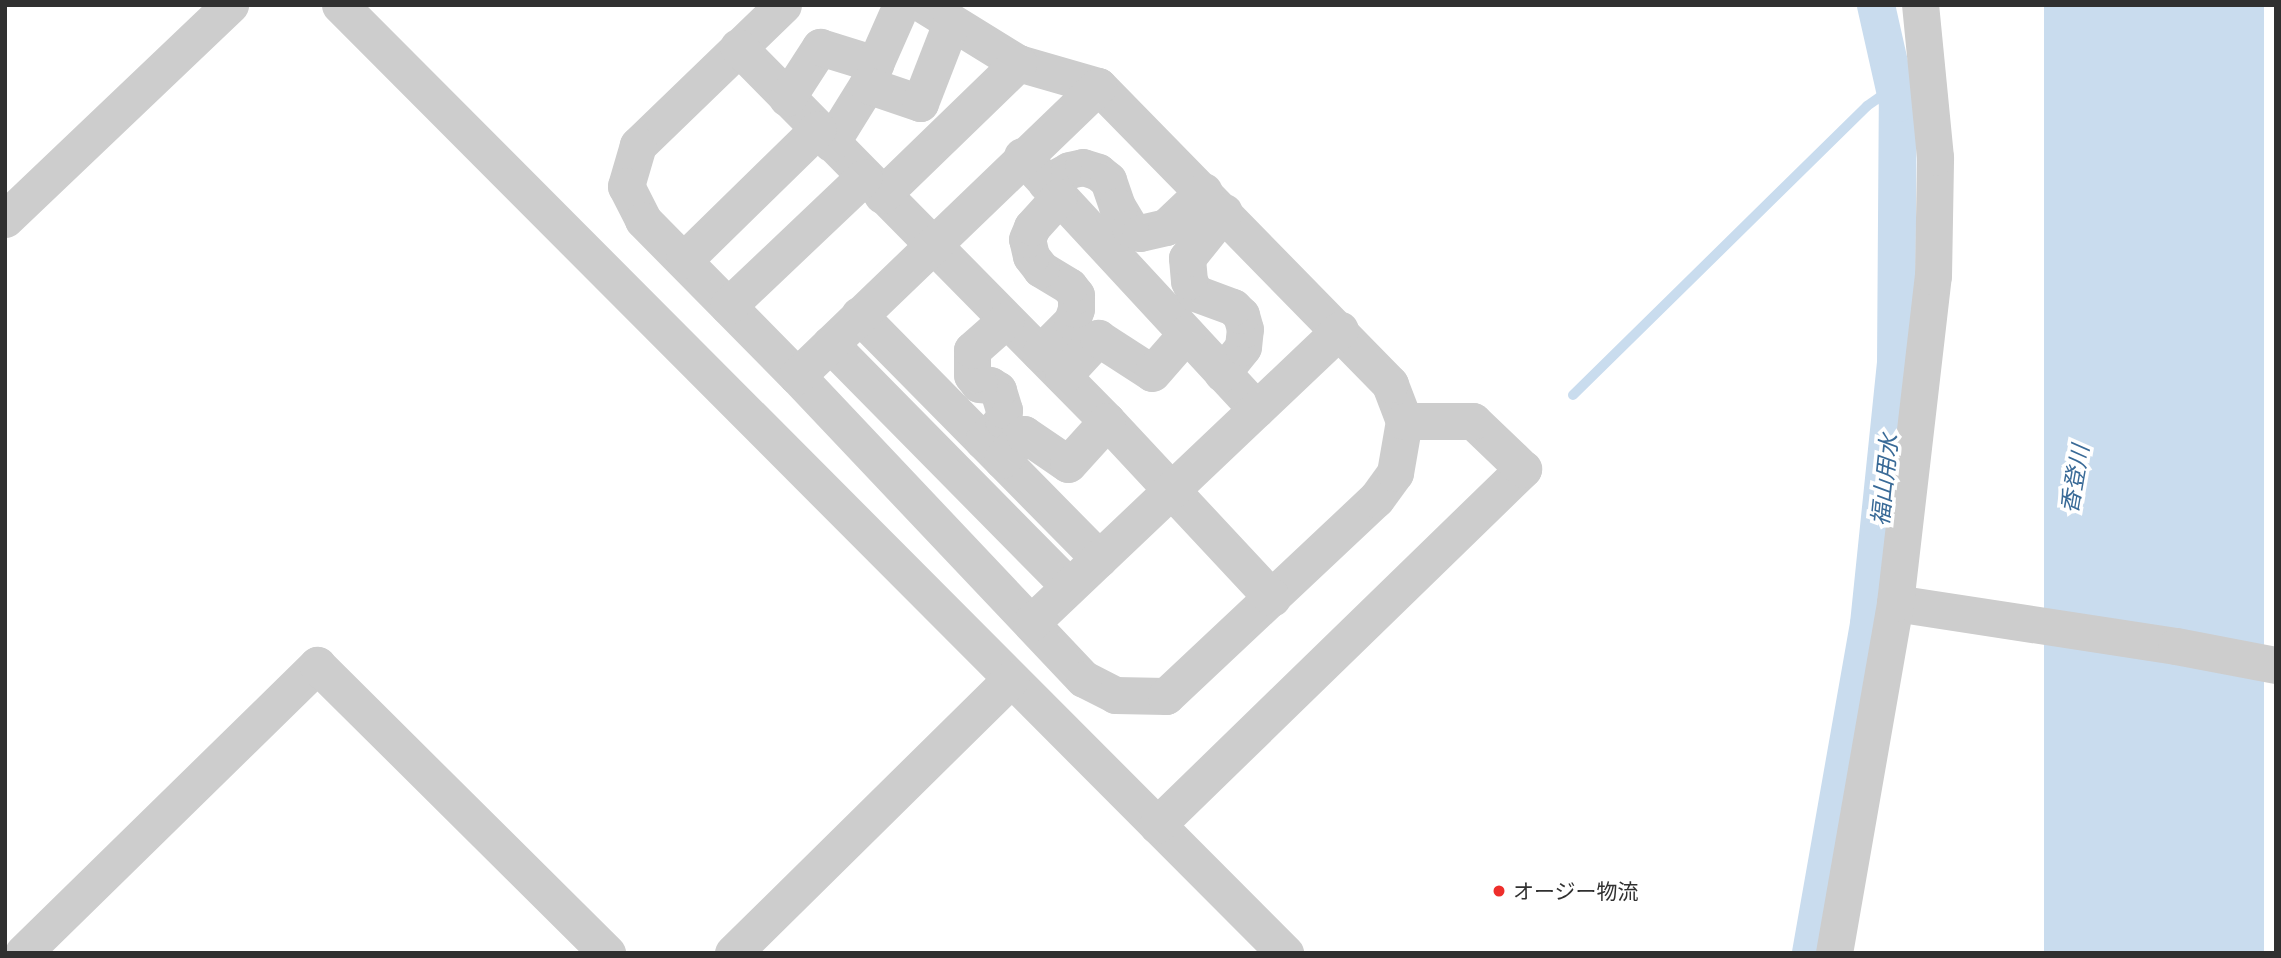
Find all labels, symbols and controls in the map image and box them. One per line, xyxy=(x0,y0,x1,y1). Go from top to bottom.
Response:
water label: 福山用水 xyxy=(1865,433,1903,527)
water label: 香登川 xyxy=(2054,443,2094,515)
place label: オージー物流 xyxy=(1513,878,1639,904)
marker: オージー物流 xyxy=(1491,883,1507,899)

